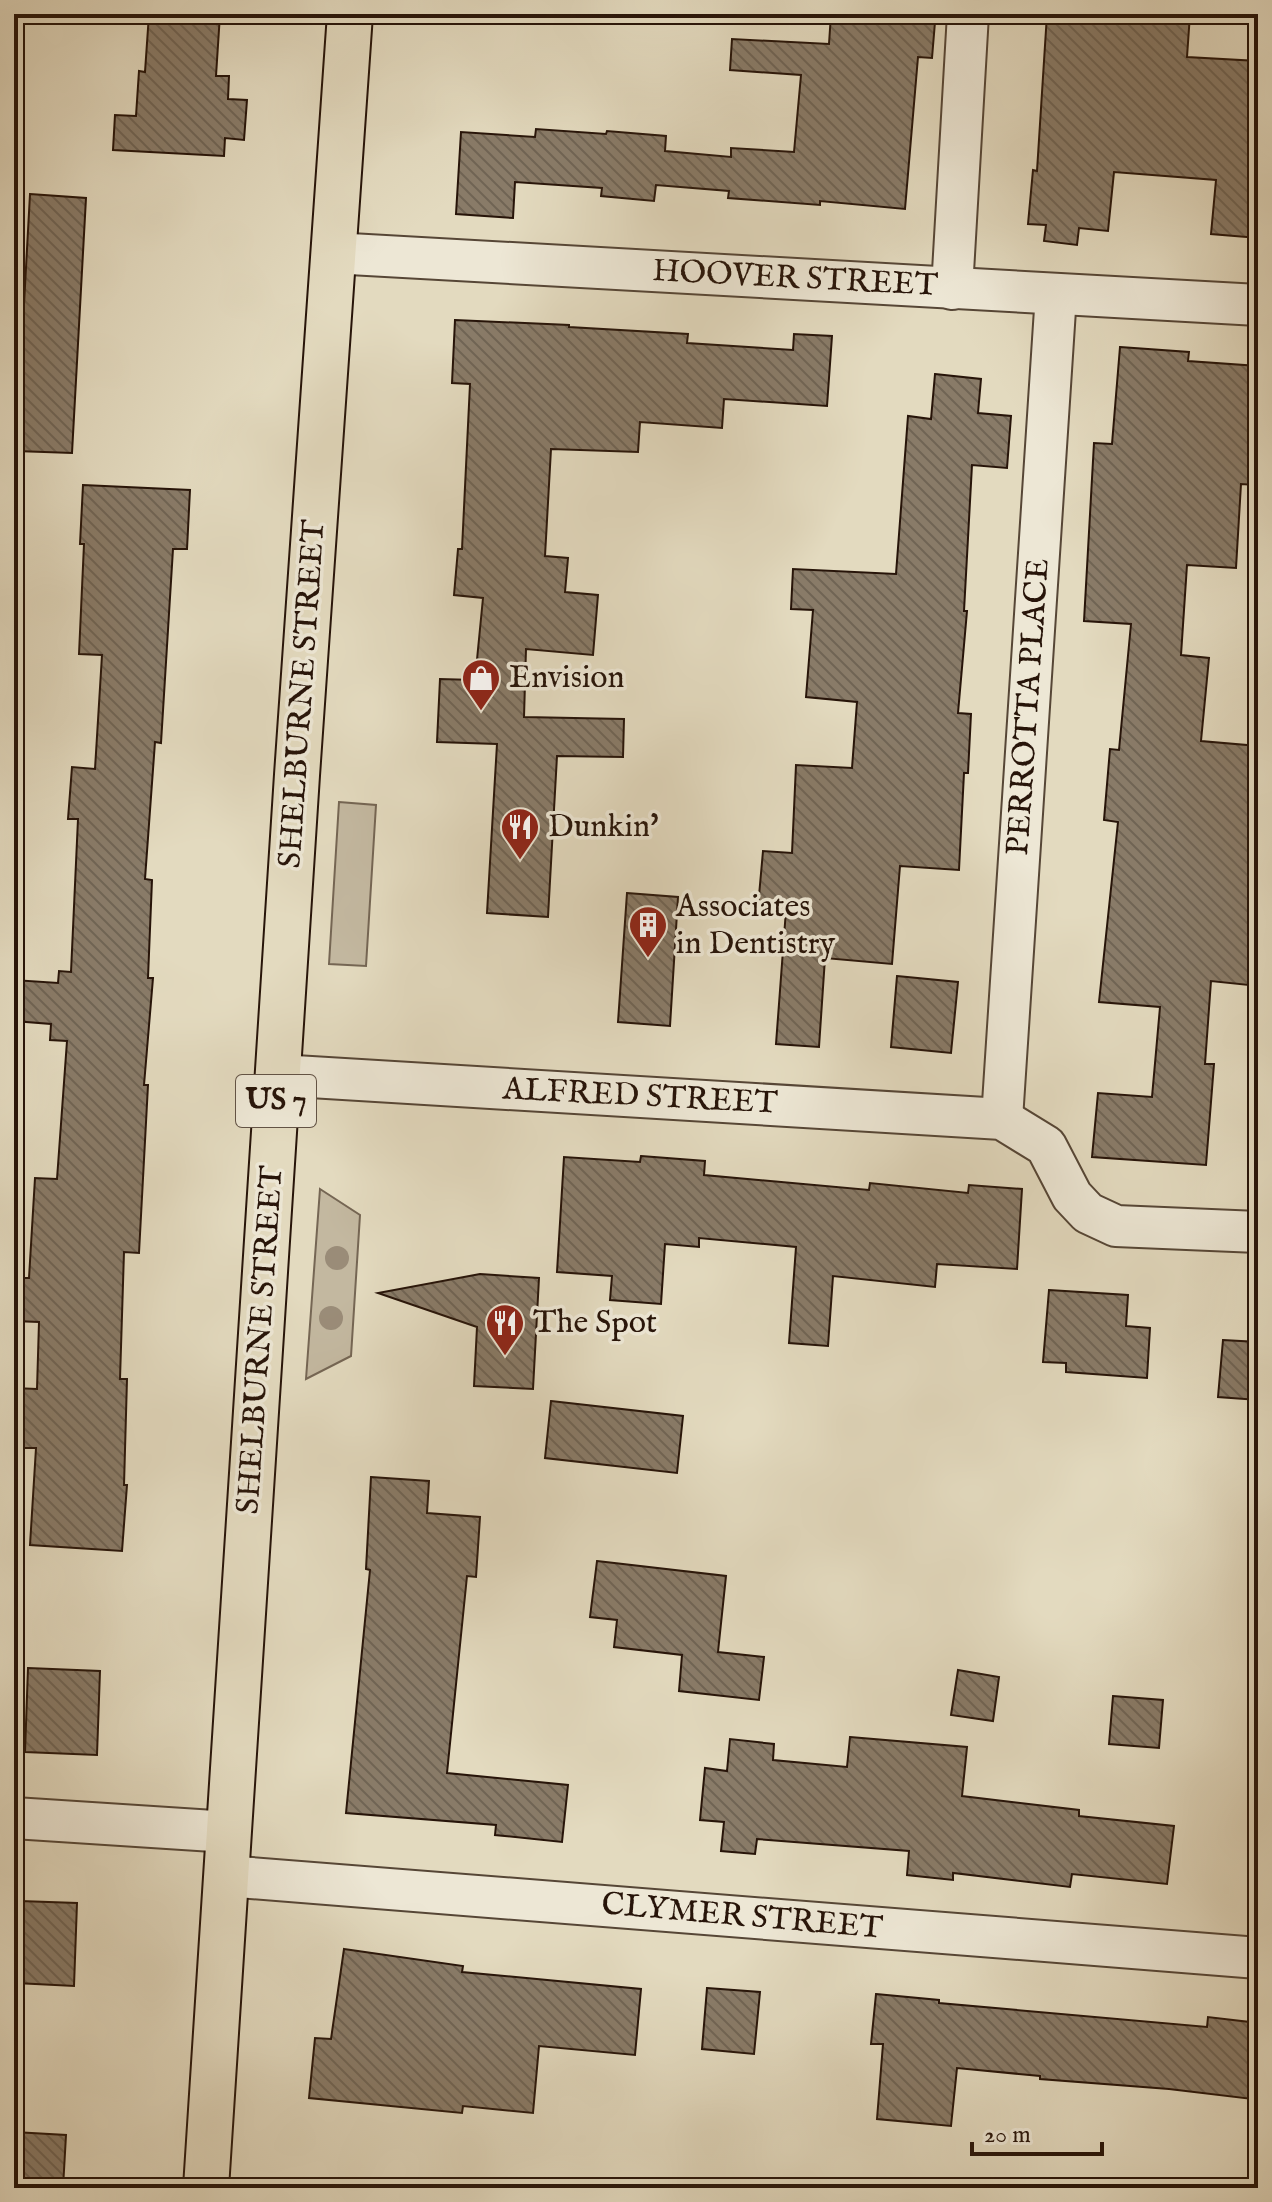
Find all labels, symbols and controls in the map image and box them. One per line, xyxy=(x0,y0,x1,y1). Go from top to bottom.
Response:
street label: HOOVER STREET xyxy=(651,251,939,307)
street label: SHELBURNE STREET xyxy=(270,518,336,870)
street label: PERROTTA PLACE xyxy=(998,557,1060,857)
shop icon: Envision xyxy=(460,657,502,712)
place label: Envision xyxy=(509,658,624,699)
restaurant icon: Dunkin' xyxy=(499,806,541,861)
place label: Dunkin' xyxy=(548,807,659,848)
place label: Associates in Dentistry xyxy=(675,887,835,965)
building icon: Associates in Dentistry xyxy=(627,904,669,959)
street label: ALFRED STREET xyxy=(501,1069,778,1125)
road number: US 7 xyxy=(236,1075,316,1127)
street label: SHELBURNE STREET xyxy=(228,1164,294,1516)
restaurant icon: The Spot xyxy=(484,1302,526,1357)
place label: The Spot xyxy=(533,1303,657,1344)
street label: CLYMER STREET xyxy=(600,1884,884,1950)
scale bar xyxy=(972,2106,1102,2156)
text: 20 m xyxy=(984,2120,1031,2151)

